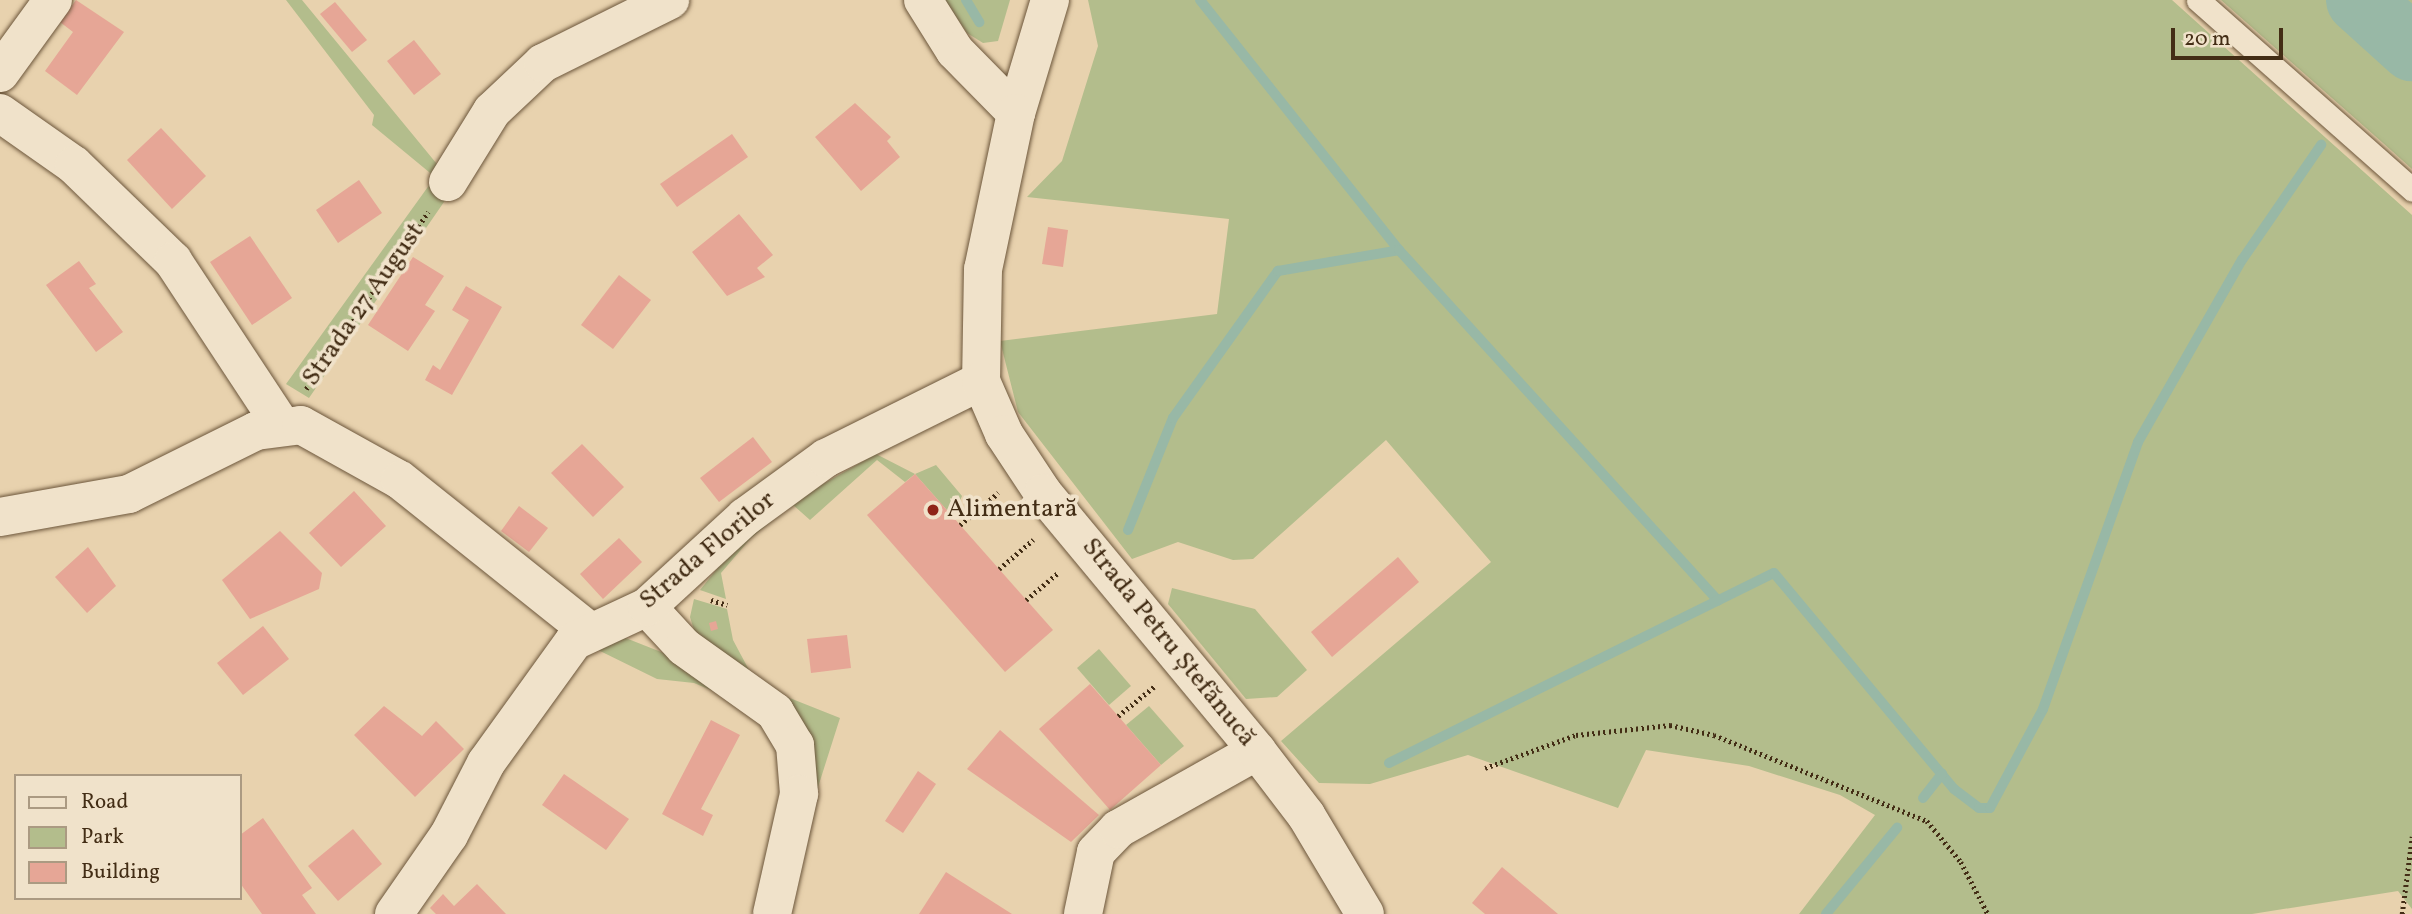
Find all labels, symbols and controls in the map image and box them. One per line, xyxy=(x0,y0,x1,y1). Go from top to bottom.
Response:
scale bar xyxy=(2174,14,2286,58)
text: 20 m xyxy=(2184,25,2230,54)
street label: Strada 27 August xyxy=(296,217,432,393)
street label: Strada Florilor xyxy=(634,485,782,617)
place label: Alimentară xyxy=(947,494,1078,526)
marker: Alimentară xyxy=(925,502,941,518)
street label: Strada Petru Ștefănucă xyxy=(1074,532,1262,754)
legend xyxy=(14,774,242,900)
text: Road xyxy=(81,788,128,817)
text: Park xyxy=(81,823,124,852)
text: Building xyxy=(81,858,160,887)

